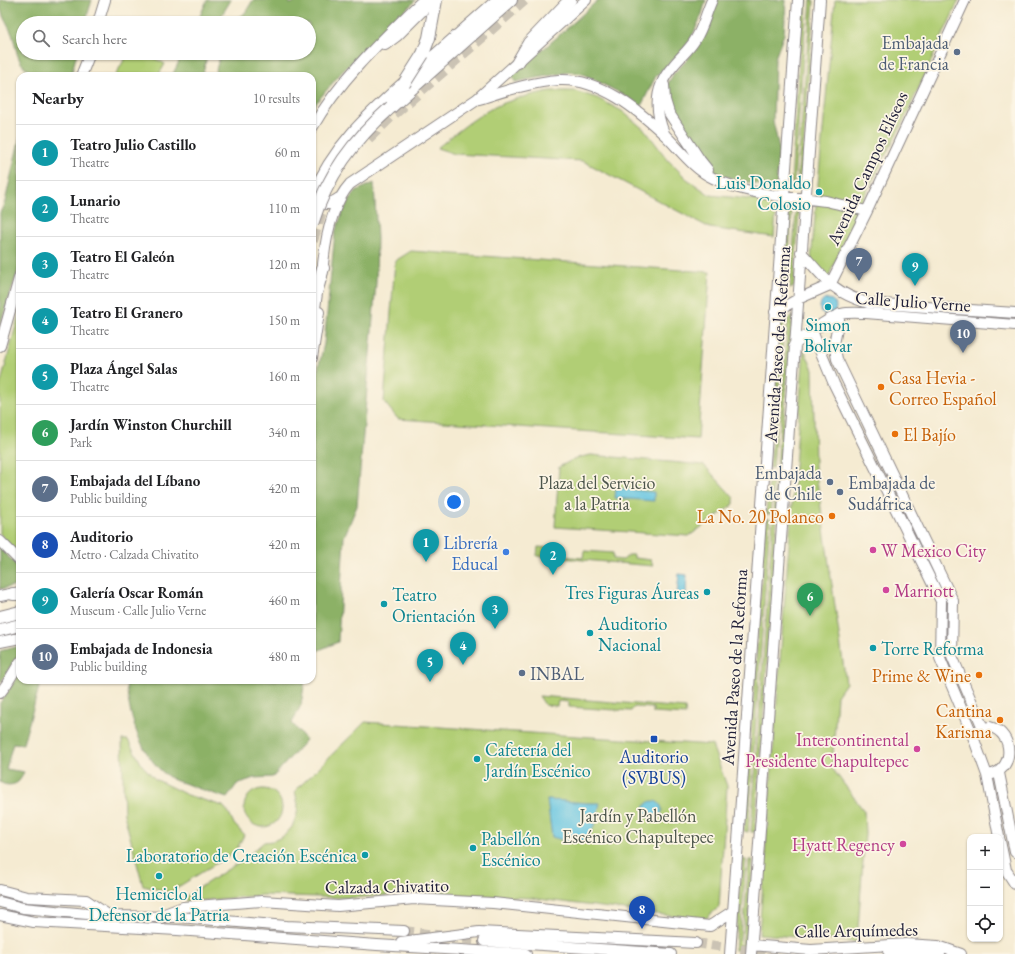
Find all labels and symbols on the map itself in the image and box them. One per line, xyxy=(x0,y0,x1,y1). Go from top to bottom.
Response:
place label: Embajada de Francia xyxy=(878,31,950,75)
marker: Embajada de Francia xyxy=(952,47,962,57)
street label: Avenida Campos Elíseos xyxy=(821,87,913,250)
place label: Luis Donaldo Colosio xyxy=(716,171,811,215)
marker: Luis Donaldo Colosio xyxy=(814,187,824,197)
street label: Avenida Paseo de la Reforma xyxy=(759,244,795,444)
pin: 7 xyxy=(846,248,872,281)
pin: 9 xyxy=(902,253,928,286)
street label: Calle Julio Verne xyxy=(854,285,972,317)
marker: Simon Bolivar xyxy=(823,302,833,312)
place label: Simon Bolivar xyxy=(804,313,852,357)
pin: 10 xyxy=(950,320,976,353)
place label: Casa Hevia - Correo Español xyxy=(889,366,997,410)
marker: Casa Hevia - Correo Español xyxy=(876,382,886,392)
place label: El Bajío xyxy=(903,423,956,446)
marker: El Bajío xyxy=(890,429,900,439)
place label: Embajada de Chile xyxy=(754,461,823,505)
park label: Plaza del Servicio a la Patria xyxy=(538,471,656,515)
place label: Embajada de Sudáfrica xyxy=(848,471,935,515)
marker: Embajada de Chile xyxy=(825,477,835,487)
marker: Embajada de Sudáfrica xyxy=(835,487,845,497)
your location xyxy=(444,492,464,512)
place label: La No. 20 Polanco xyxy=(697,505,824,528)
marker: La No. 20 Polanco xyxy=(827,511,837,521)
pin: 1 xyxy=(413,529,439,562)
place label: Librería Educal xyxy=(443,531,499,575)
place label: W Mexico City xyxy=(881,539,986,562)
pin: 2 xyxy=(540,542,566,575)
marker: W Mexico City xyxy=(868,545,878,555)
marker: Librería Educal xyxy=(501,547,511,557)
street label: Avenida Paseo de la Reforma xyxy=(716,567,752,767)
place label: Marriott xyxy=(894,579,954,602)
place label: Tres Figuras Áureas xyxy=(565,581,699,604)
place label: Teatro Orientación xyxy=(392,583,476,627)
pin: 6 xyxy=(797,583,823,616)
marker: Marriott xyxy=(881,585,891,595)
marker: Tres Figuras Áureas xyxy=(702,587,712,597)
pin: 3 xyxy=(482,596,508,629)
marker: Teatro Orientación xyxy=(379,599,389,609)
place label: Auditorio Nacional xyxy=(597,612,667,656)
marker: Auditorio Nacional xyxy=(585,628,595,638)
pin: 4 xyxy=(450,632,476,665)
place label: Torre Reforma xyxy=(881,637,985,660)
marker: Torre Reforma xyxy=(868,643,878,653)
pin: 5 xyxy=(417,649,443,682)
place label: INBAL xyxy=(530,662,584,685)
place label: Prime & Wine xyxy=(872,664,971,687)
marker: INBAL xyxy=(517,668,527,678)
marker: Prime & Wine xyxy=(974,670,984,680)
place label: Cantina Karisma xyxy=(935,699,993,743)
marker: Cantina Karisma xyxy=(995,715,1005,725)
place label: Intercontinental Presidente Chapultepec xyxy=(745,728,909,772)
marker: Auditorio (SVBUS) xyxy=(649,734,659,744)
place label: Cafetería del Jardín Escénico xyxy=(483,738,591,782)
marker: Intercontinental Presidente Chapultepec xyxy=(912,744,922,754)
place label: Auditorio (SVBUS) xyxy=(618,745,689,789)
marker: Cafetería del Jardín Escénico xyxy=(472,754,482,764)
park label: Jardín y Pabellón Escénico Chapultepec xyxy=(562,804,714,848)
place label: Pabellón Escénico xyxy=(481,827,541,871)
place label: Hyatt Regency xyxy=(792,833,895,856)
marker: Hyatt Regency xyxy=(898,839,908,849)
marker: Pabellón Escénico xyxy=(468,843,478,853)
place label: Laboratorio de Creación Escénica xyxy=(126,844,358,867)
marker: Laboratorio de Creación Escénica xyxy=(360,850,370,860)
marker: Hemiciclo al Defensor de la Patria xyxy=(154,871,164,881)
street label: Calzada Chivatito xyxy=(325,873,449,899)
place label: Hemiciclo al Defensor de la Patria xyxy=(88,882,230,926)
pin: 8 xyxy=(629,896,655,929)
street label: Calle Arquímedes xyxy=(794,917,918,943)

